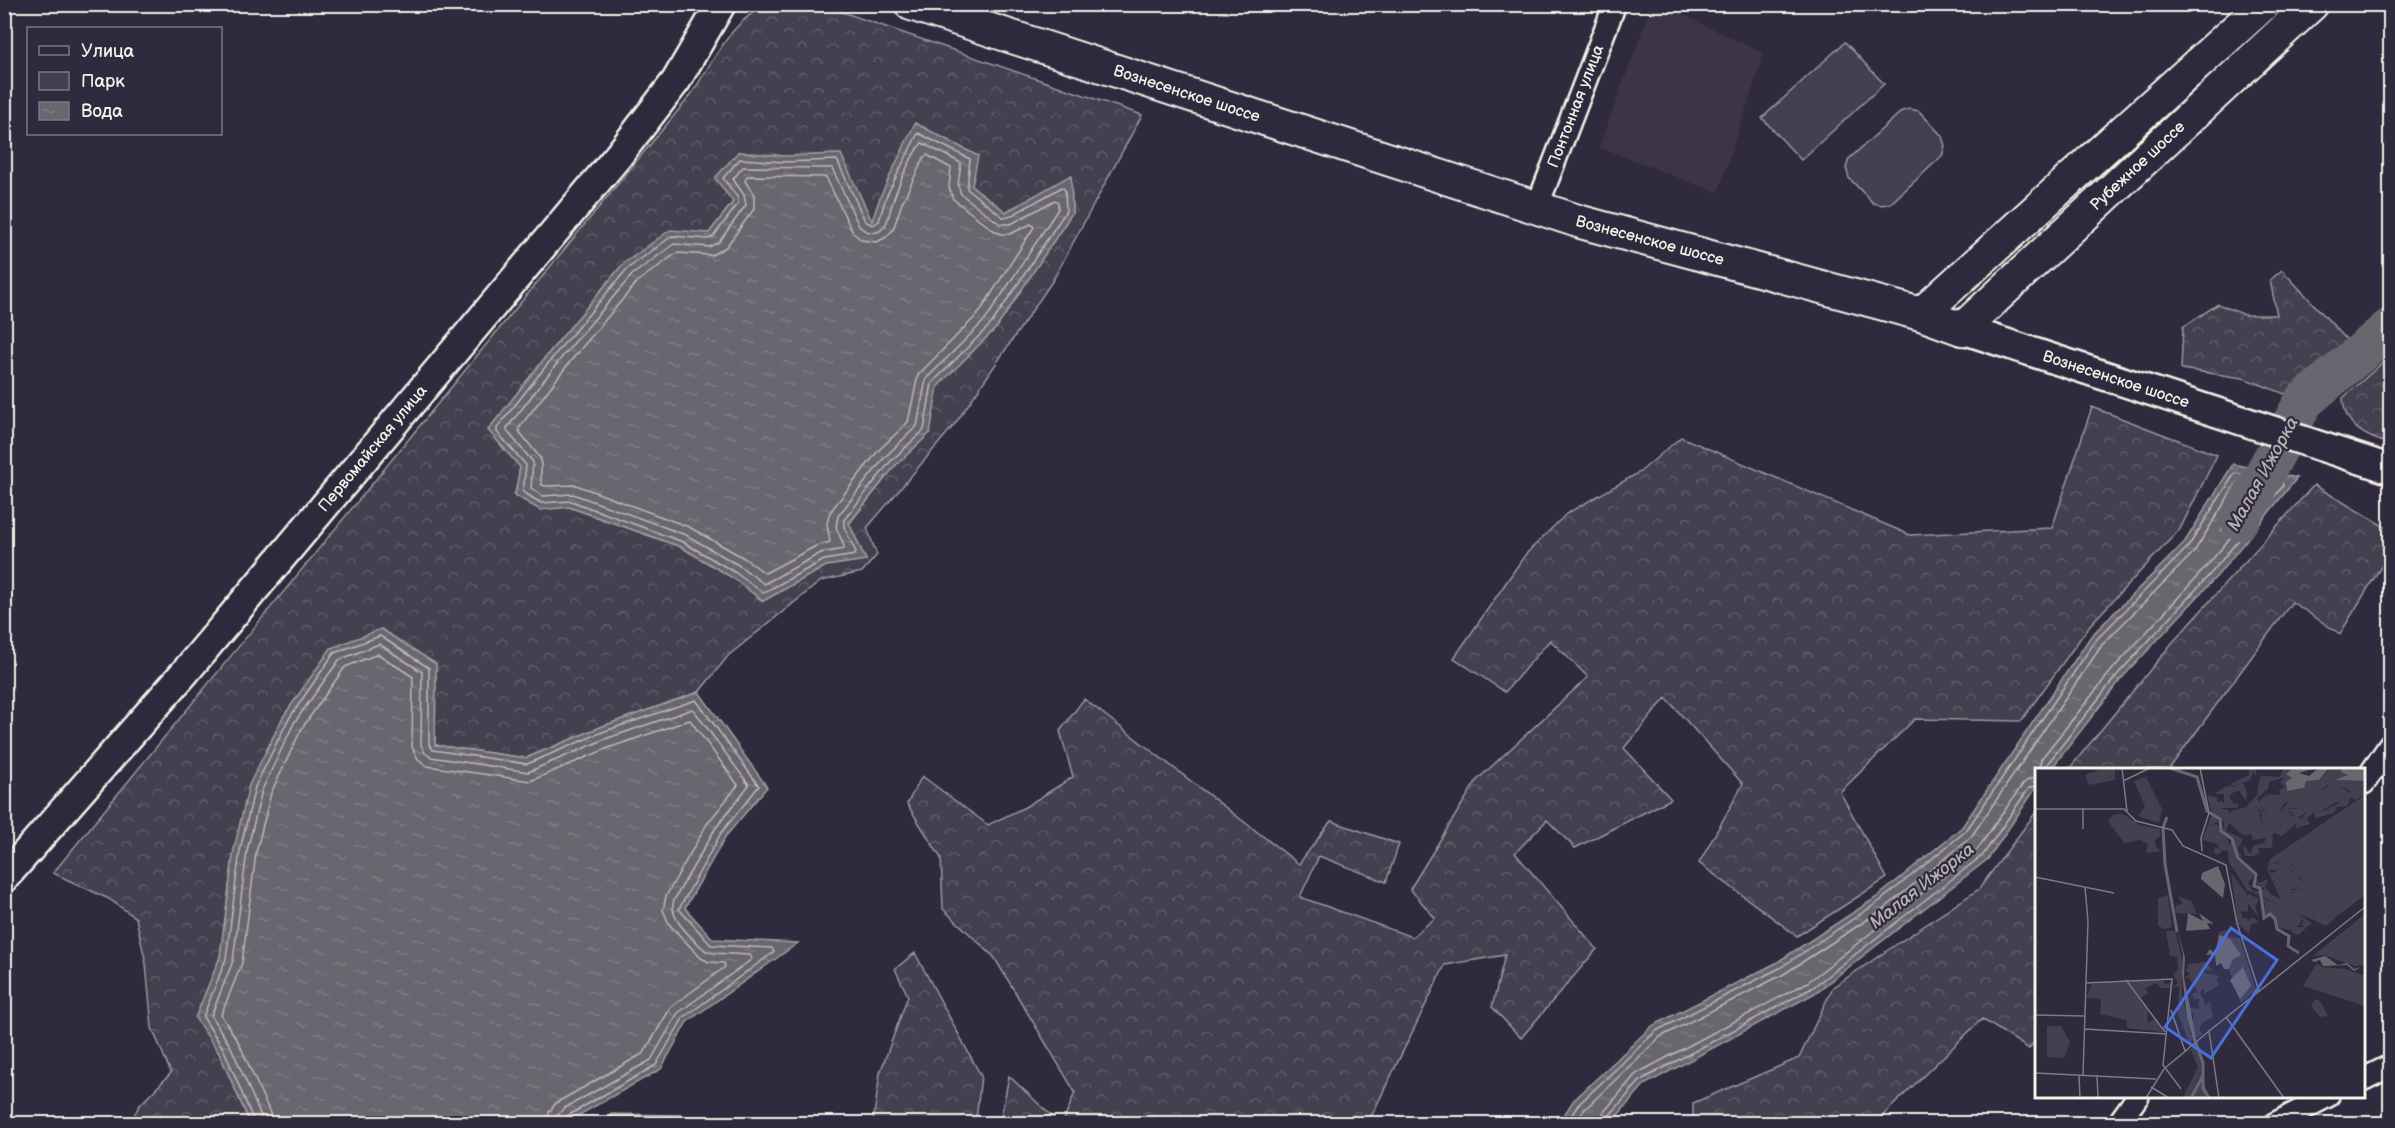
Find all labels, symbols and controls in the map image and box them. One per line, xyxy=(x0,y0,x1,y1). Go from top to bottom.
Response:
legend xyxy=(27,27,222,135)
text: Улица xyxy=(81,41,135,62)
street label: Понтонная улица xyxy=(1544,42,1608,170)
street label: Вознесенское шоссе xyxy=(1111,61,1263,126)
text: Парк xyxy=(81,71,125,92)
text: Вода xyxy=(81,101,123,122)
street label: Рубежное шоссе xyxy=(2086,117,2189,215)
street label: Вознесенское шоссе xyxy=(1574,212,1726,270)
street label: Вознесенское шоссе xyxy=(2040,347,2192,412)
street label: Первомайская улица xyxy=(314,381,431,516)
water label: Малая Ижорка xyxy=(2223,413,2303,535)
inset map xyxy=(2035,768,2365,1098)
water label: Малая Ижорка xyxy=(1865,839,1979,933)

